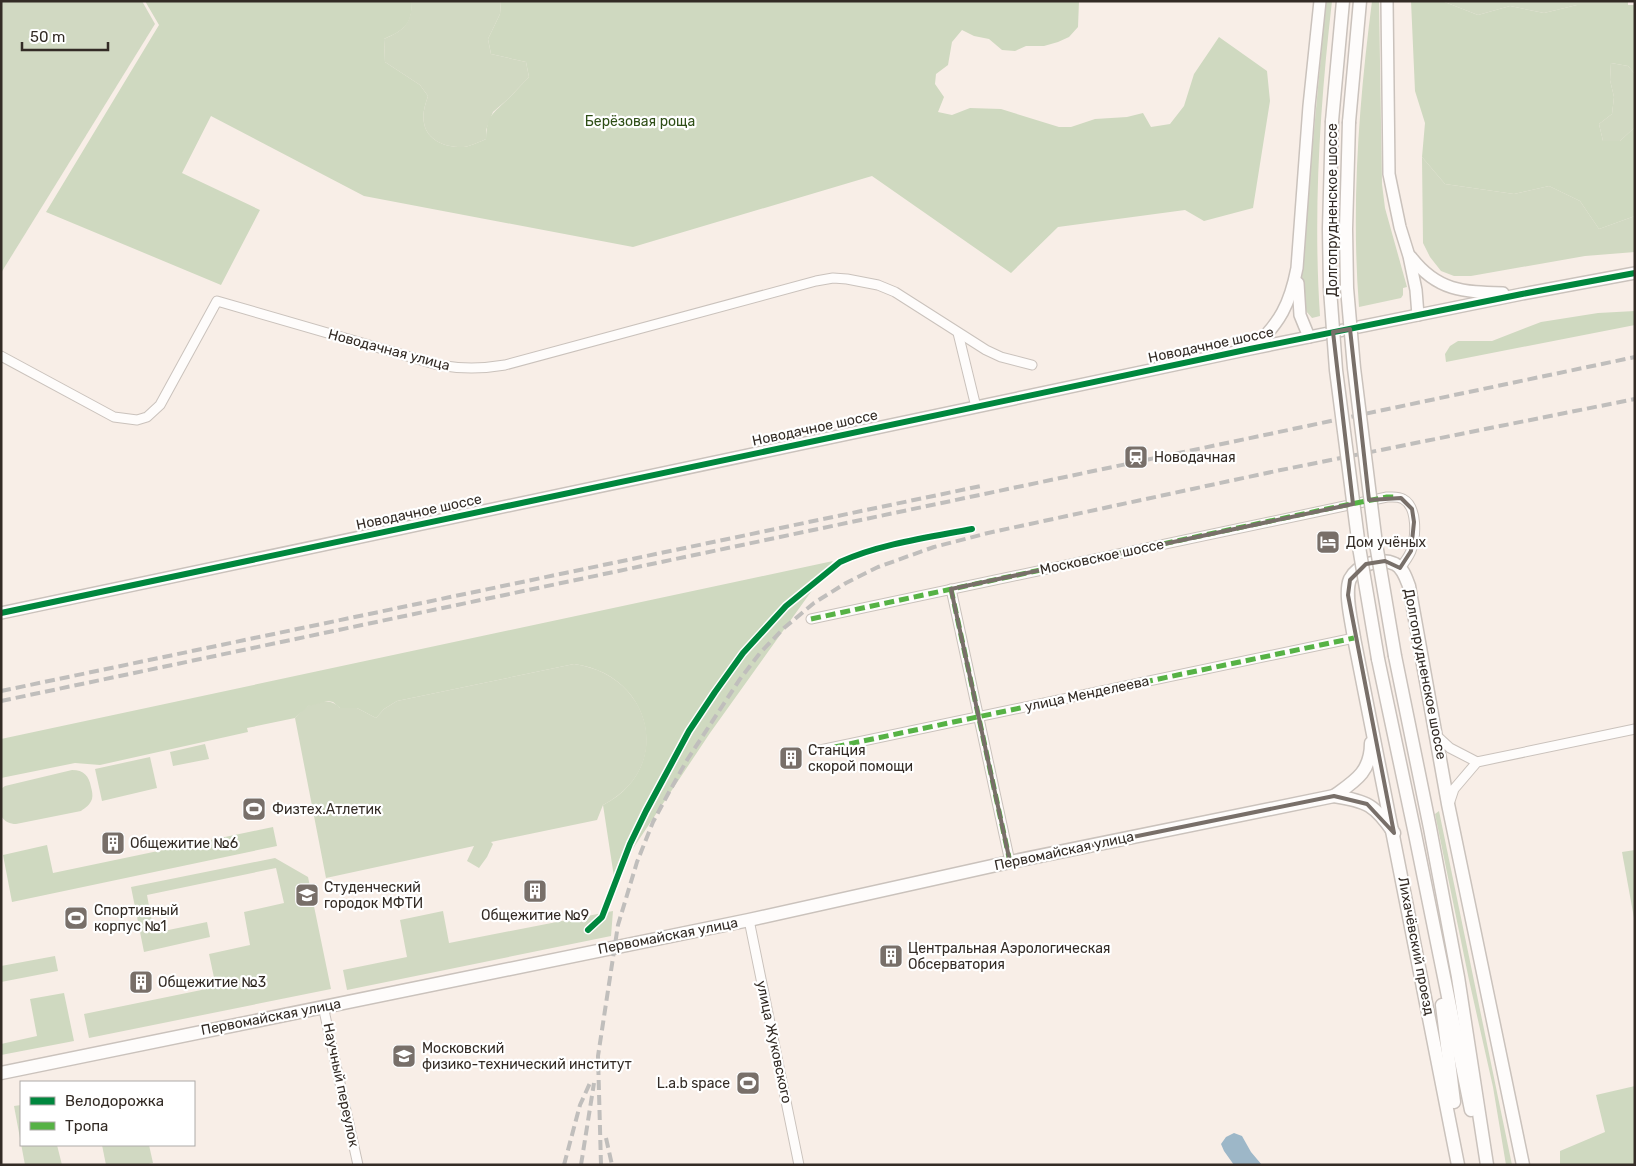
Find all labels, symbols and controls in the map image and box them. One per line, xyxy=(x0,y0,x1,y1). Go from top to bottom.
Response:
scale bar xyxy=(22,20,109,52)
text: 50 m xyxy=(30,28,65,46)
park label: Берёзовая роща xyxy=(585,113,695,130)
street label: Долгопрудненское шоссе xyxy=(1324,123,1341,297)
street label: Новодачное шоссе xyxy=(1147,323,1275,367)
street label: Новодачная улица xyxy=(326,326,452,374)
street label: Новодачное шоссе xyxy=(751,406,879,450)
station icon: Новодачная xyxy=(1123,444,1149,470)
place label: Новодачная xyxy=(1154,449,1236,466)
street label: Новодачное шоссе xyxy=(355,490,483,534)
hotel icon: Дом учёных xyxy=(1315,529,1341,555)
place label: Дом учёных xyxy=(1346,534,1427,551)
street label: Московское шоссе xyxy=(1038,536,1166,578)
street label: Долгопрудненское шоссе xyxy=(1400,587,1450,761)
street label: улица Менделеева xyxy=(1023,673,1151,715)
place label: Станция скорой помощи xyxy=(808,742,913,775)
building icon: Станция скорой помощи xyxy=(778,745,804,771)
sports icon: Физтех.Атлетик xyxy=(241,796,267,822)
place label: Физтех.Атлетик xyxy=(272,801,382,818)
street label: Первомайская улица xyxy=(993,828,1135,874)
building icon: Общежитие №6 xyxy=(100,830,126,856)
place label: Общежитие №6 xyxy=(130,835,238,852)
street label: Лихачёвский проезд xyxy=(1394,875,1438,1017)
building icon: Общежитие №9 xyxy=(522,878,548,904)
place label: Студенческий городок МФТИ xyxy=(324,879,423,912)
school or university icon: Студенческий городок МФТИ xyxy=(294,882,320,908)
place label: Спортивный корпус №1 xyxy=(94,902,179,935)
sports icon: Спортивный корпус №1 xyxy=(63,905,89,931)
place label: Общежитие №9 xyxy=(481,907,589,924)
street label: Первомайская улица xyxy=(597,914,739,958)
place label: Центральная Аэрологическая Обсерватория xyxy=(908,940,1111,973)
building icon: Центральная Аэрологическая Обсерватория xyxy=(878,943,904,969)
building icon: Общежитие №3 xyxy=(128,969,154,995)
place label: Общежитие №3 xyxy=(158,974,266,991)
street label: улица Жуковского xyxy=(753,979,795,1105)
street label: Первомайская улица xyxy=(200,995,342,1039)
street label: Научный переулок xyxy=(320,1021,363,1149)
place label: Московский физико-технический институт xyxy=(422,1040,632,1073)
school or university icon: Московский физико-технический институт xyxy=(391,1043,417,1069)
sports icon: L.a.b space xyxy=(735,1070,761,1096)
place label: L.a.b space xyxy=(657,1075,730,1092)
legend xyxy=(20,1081,195,1146)
text: Велодорожка xyxy=(65,1092,164,1110)
text: Тропа xyxy=(65,1117,108,1135)

